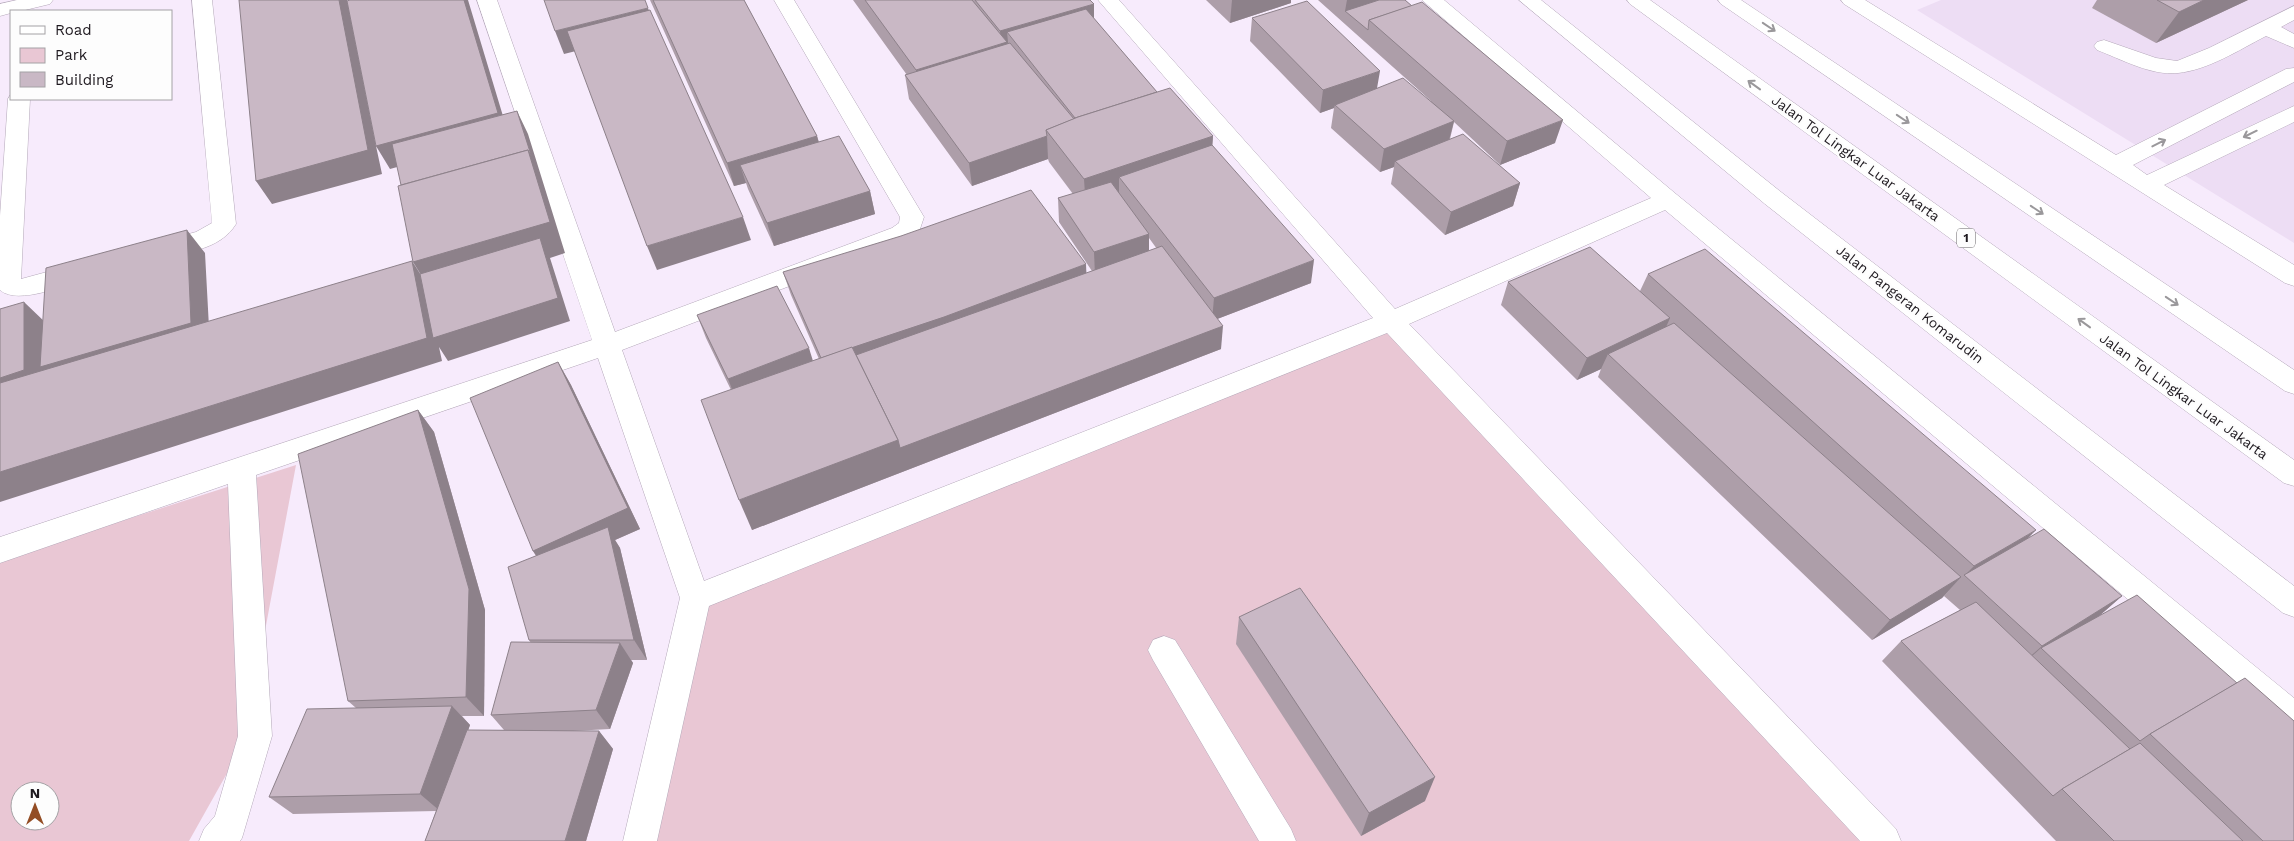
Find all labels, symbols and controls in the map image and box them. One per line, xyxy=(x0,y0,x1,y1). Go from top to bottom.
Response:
legend xyxy=(10,10,172,100)
text: Road xyxy=(55,21,92,39)
one-way arrow xyxy=(1761,22,1775,32)
text: Park xyxy=(55,46,88,64)
text: Building xyxy=(55,71,113,89)
one-way arrow xyxy=(1748,79,1761,90)
street label: Jalan Tol Lingkar Luar Jakarta xyxy=(1769,92,1943,224)
one-way arrow xyxy=(1896,113,1910,124)
one-way arrow xyxy=(2243,130,2258,139)
one-way arrow xyxy=(2151,138,2166,147)
one-way arrow xyxy=(2030,205,2044,215)
road number: 1 xyxy=(1957,228,1975,248)
street label: Jalan Pangeran Komarudin xyxy=(1833,241,1987,367)
one-way arrow xyxy=(2165,296,2179,306)
one-way arrow xyxy=(2078,318,2091,329)
street label: Jalan Tol Lingkar Luar Jakarta xyxy=(2097,330,2271,462)
north arrow xyxy=(10,781,60,831)
text: N xyxy=(30,785,40,801)

